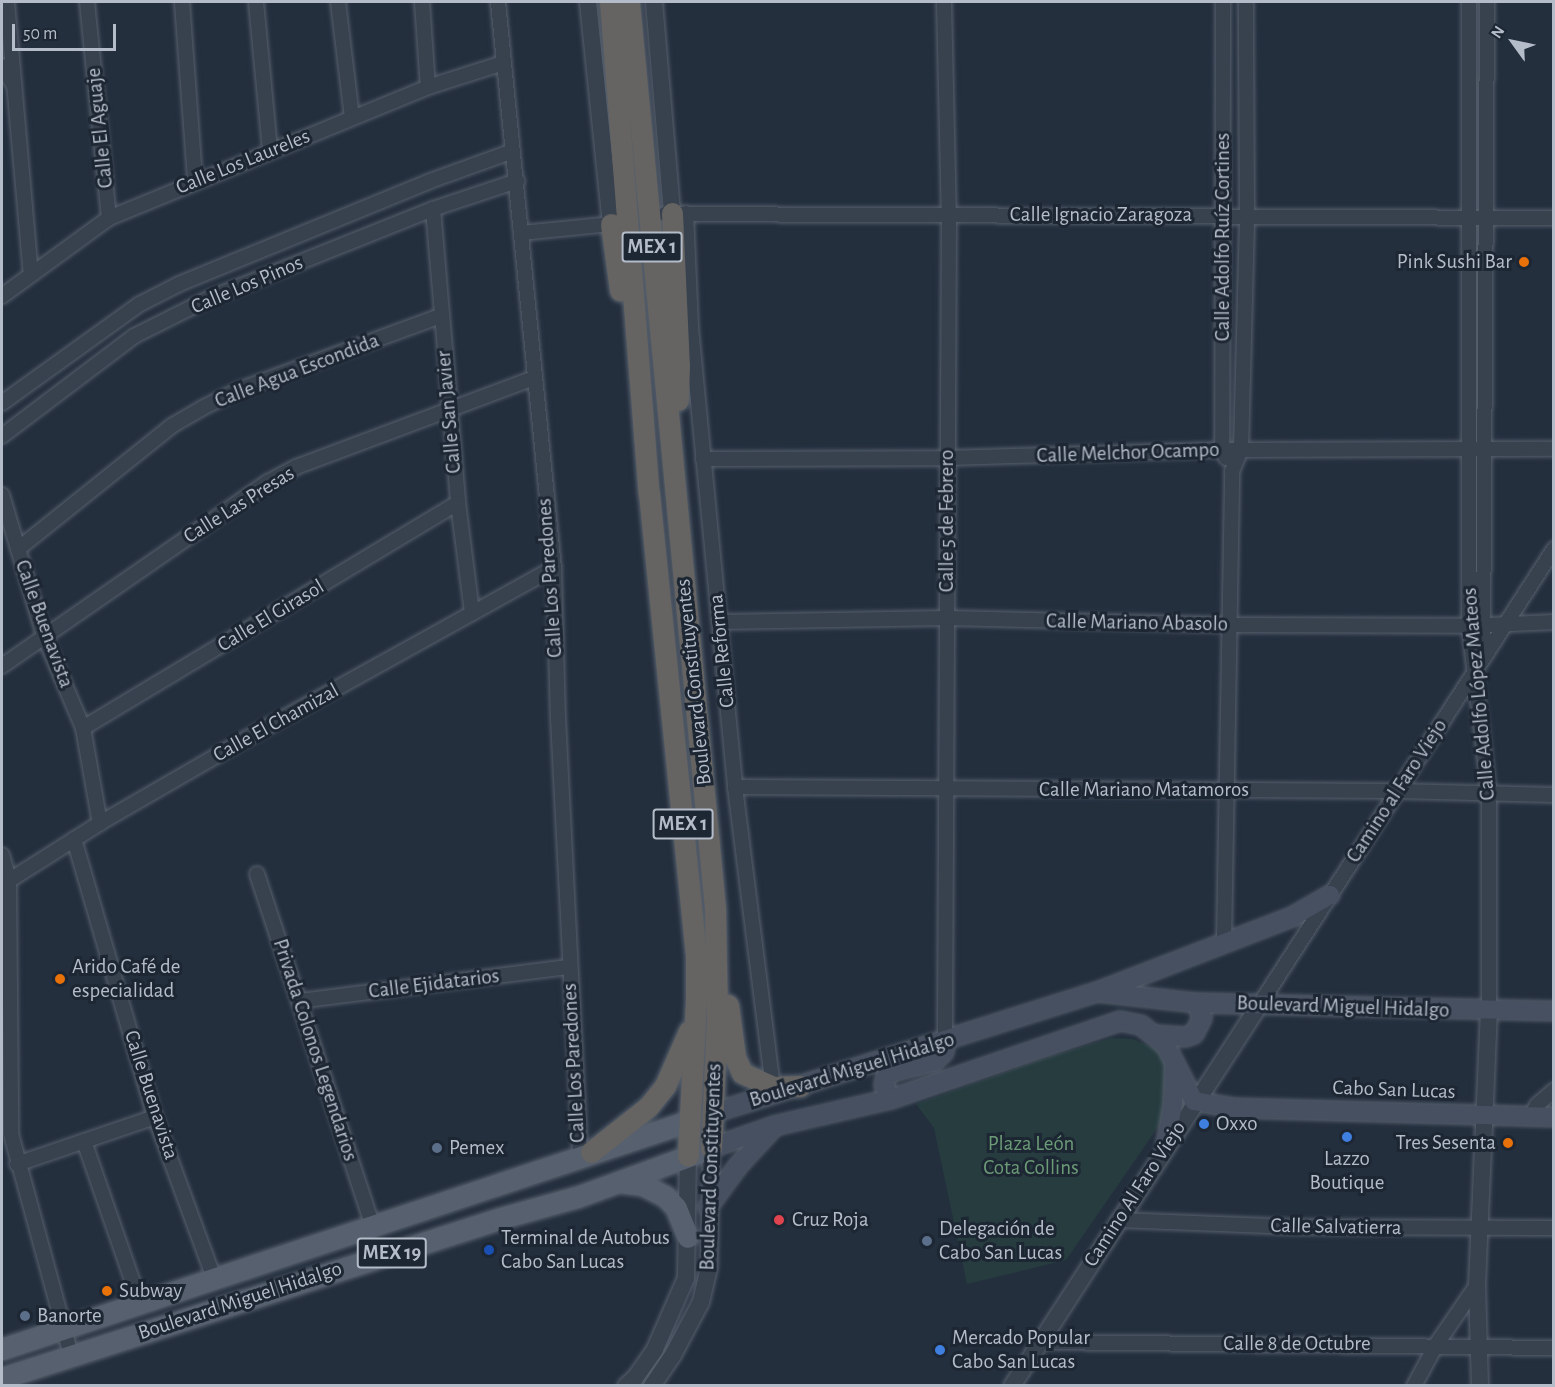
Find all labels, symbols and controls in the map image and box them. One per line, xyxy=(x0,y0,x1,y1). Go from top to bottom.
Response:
scale bar xyxy=(15,12,118,50)
north arrow xyxy=(1483,12,1543,72)
text: N xyxy=(1488,23,1508,41)
text: 50 m xyxy=(23,25,57,43)
street label: Calle El Aguaje xyxy=(81,67,119,189)
street label: Calle Los Laureles xyxy=(172,124,314,200)
street label: Calle Adolfo Ruíz Cortines xyxy=(1210,133,1236,341)
street label: Calle Ignacio Zaragoza xyxy=(1010,202,1192,228)
road number: MEX 1 xyxy=(620,230,684,264)
place label: Pink Sushi Bar xyxy=(1397,249,1512,275)
street label: Calle Los Pinos xyxy=(187,250,307,320)
marker: Pink Sushi Bar xyxy=(1517,255,1531,269)
street label: Calle Agua Escondida xyxy=(211,328,383,414)
street label: Calle San Javier xyxy=(431,349,467,475)
street label: Calle Melchor Ocampo xyxy=(1036,437,1220,469)
street label: Calle 5 de Febrero xyxy=(934,450,960,592)
street label: Calle Las Presas xyxy=(179,461,299,549)
street label: Calle Los Paredones xyxy=(532,497,568,659)
street label: Calle Buenavista xyxy=(9,557,79,691)
street label: Calle El Girasol xyxy=(213,574,329,658)
street label: Boulevard Constituyentes xyxy=(671,578,717,786)
street label: Calle Adolfo López Mateos xyxy=(1457,587,1501,801)
street label: Calle Reforma xyxy=(704,593,740,709)
street label: Calle Mariano Abasolo xyxy=(1046,609,1228,637)
street label: Calle El Chamizal xyxy=(209,678,343,768)
street label: Camino al Faro Viejo xyxy=(1341,714,1453,868)
street label: Calle Mariano Matamoros xyxy=(1039,777,1249,803)
road number: MEX 1 xyxy=(652,807,714,841)
street label: Privada Colonos Legendarios xyxy=(267,936,363,1164)
place label: Arido Café de especialidad xyxy=(72,954,181,1004)
street label: Calle Ejidatarios xyxy=(367,963,501,1005)
marker: Arido Café de especialidad xyxy=(53,972,67,986)
street label: Calle Los Paredones xyxy=(557,983,591,1143)
street label: Boulevard Miguel Hidalgo xyxy=(1236,991,1450,1023)
street label: Calle Buenavista xyxy=(118,1027,184,1163)
street label: Boulevard Miguel Hidalgo xyxy=(747,1027,957,1113)
street label: Boulevard Constituyentes xyxy=(695,1063,727,1271)
street label: Cabo San Lucas xyxy=(1332,1075,1456,1105)
place label: Oxxo xyxy=(1216,1111,1258,1137)
street label: Camino Al Faro Viejo xyxy=(1078,1116,1192,1272)
marker: Oxxo xyxy=(1197,1117,1211,1131)
marker: Lazzo Boutique xyxy=(1340,1130,1354,1144)
place label: Tres Sesenta xyxy=(1396,1130,1496,1156)
park label: Plaza León Cota Collins xyxy=(983,1131,1079,1181)
place label: Pemex xyxy=(449,1135,504,1161)
marker: Tres Sesenta xyxy=(1501,1136,1515,1150)
marker: Pemex xyxy=(430,1141,444,1155)
place label: Lazzo Boutique xyxy=(1310,1146,1384,1196)
place label: Cruz Roja xyxy=(792,1207,869,1233)
marker: Cruz Roja xyxy=(770,1211,788,1229)
street label: Calle Salvatierra xyxy=(1270,1213,1402,1241)
place label: Delegación de Cabo San Lucas xyxy=(939,1216,1062,1266)
place label: Terminal de Autobus Cabo San Lucas xyxy=(501,1225,670,1275)
marker: Delegación de Cabo San Lucas xyxy=(920,1234,934,1248)
road number: MEX 19 xyxy=(356,1236,428,1270)
marker: Terminal de Autobus Cabo San Lucas xyxy=(482,1243,496,1257)
street label: Boulevard Miguel Hidalgo xyxy=(135,1256,345,1346)
place label: Subway xyxy=(119,1278,182,1304)
marker: Subway xyxy=(100,1284,114,1298)
place label: Banorte xyxy=(37,1303,102,1329)
marker: Banorte xyxy=(18,1309,32,1323)
place label: Mercado Popular Cabo San Lucas xyxy=(952,1325,1090,1375)
street label: Calle 8 de Octubre xyxy=(1223,1331,1371,1357)
marker: Mercado Popular Cabo San Lucas xyxy=(933,1343,947,1357)

